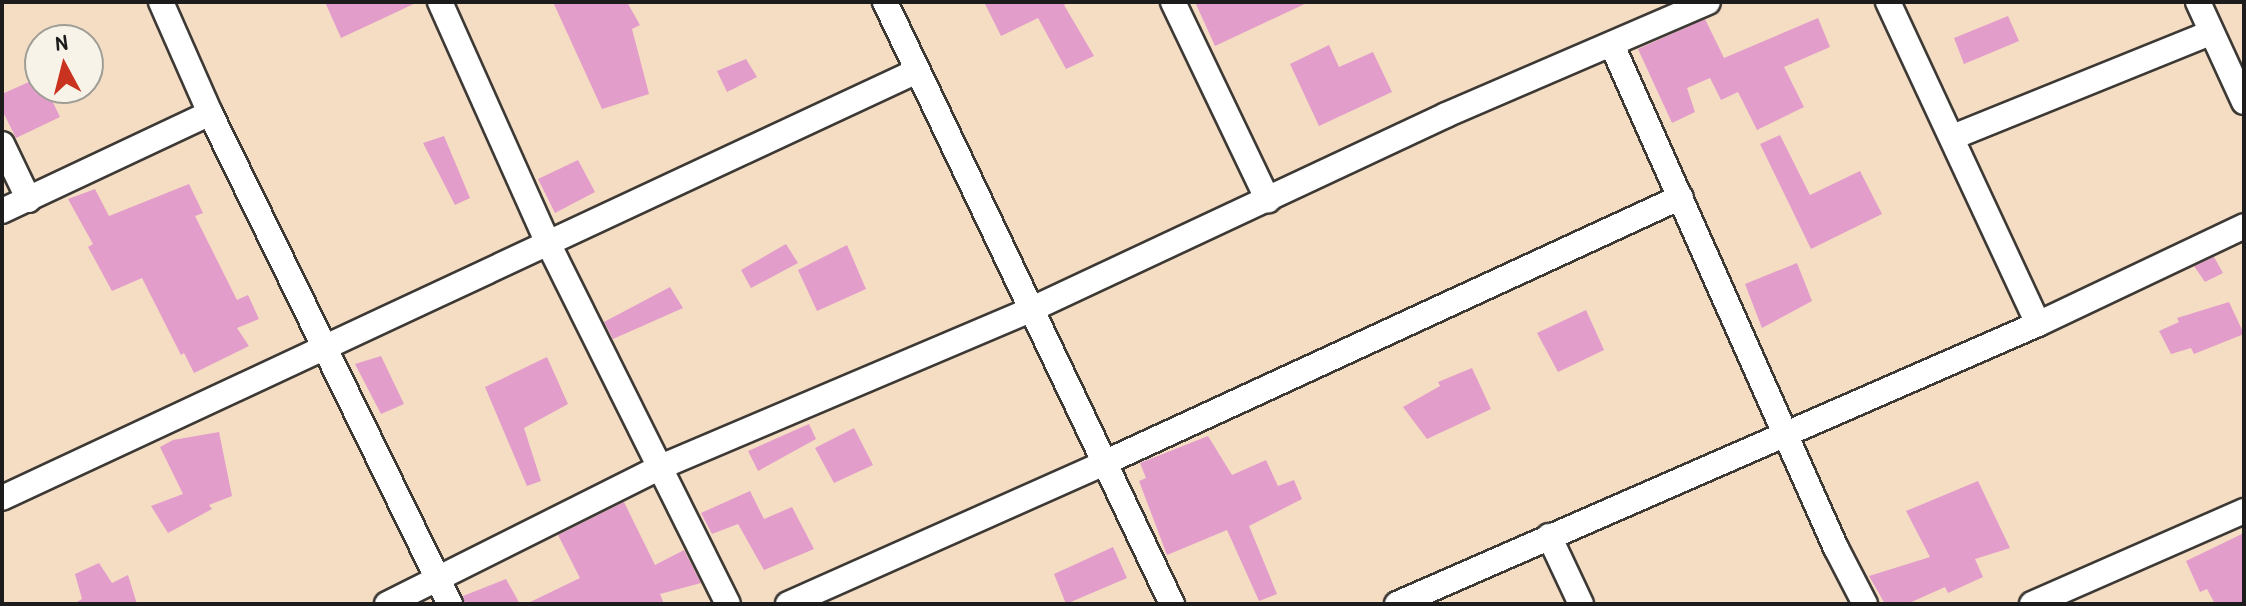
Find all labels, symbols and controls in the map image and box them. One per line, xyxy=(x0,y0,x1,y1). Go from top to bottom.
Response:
north arrow xyxy=(24,24,104,104)
text: N xyxy=(54,27,69,58)

